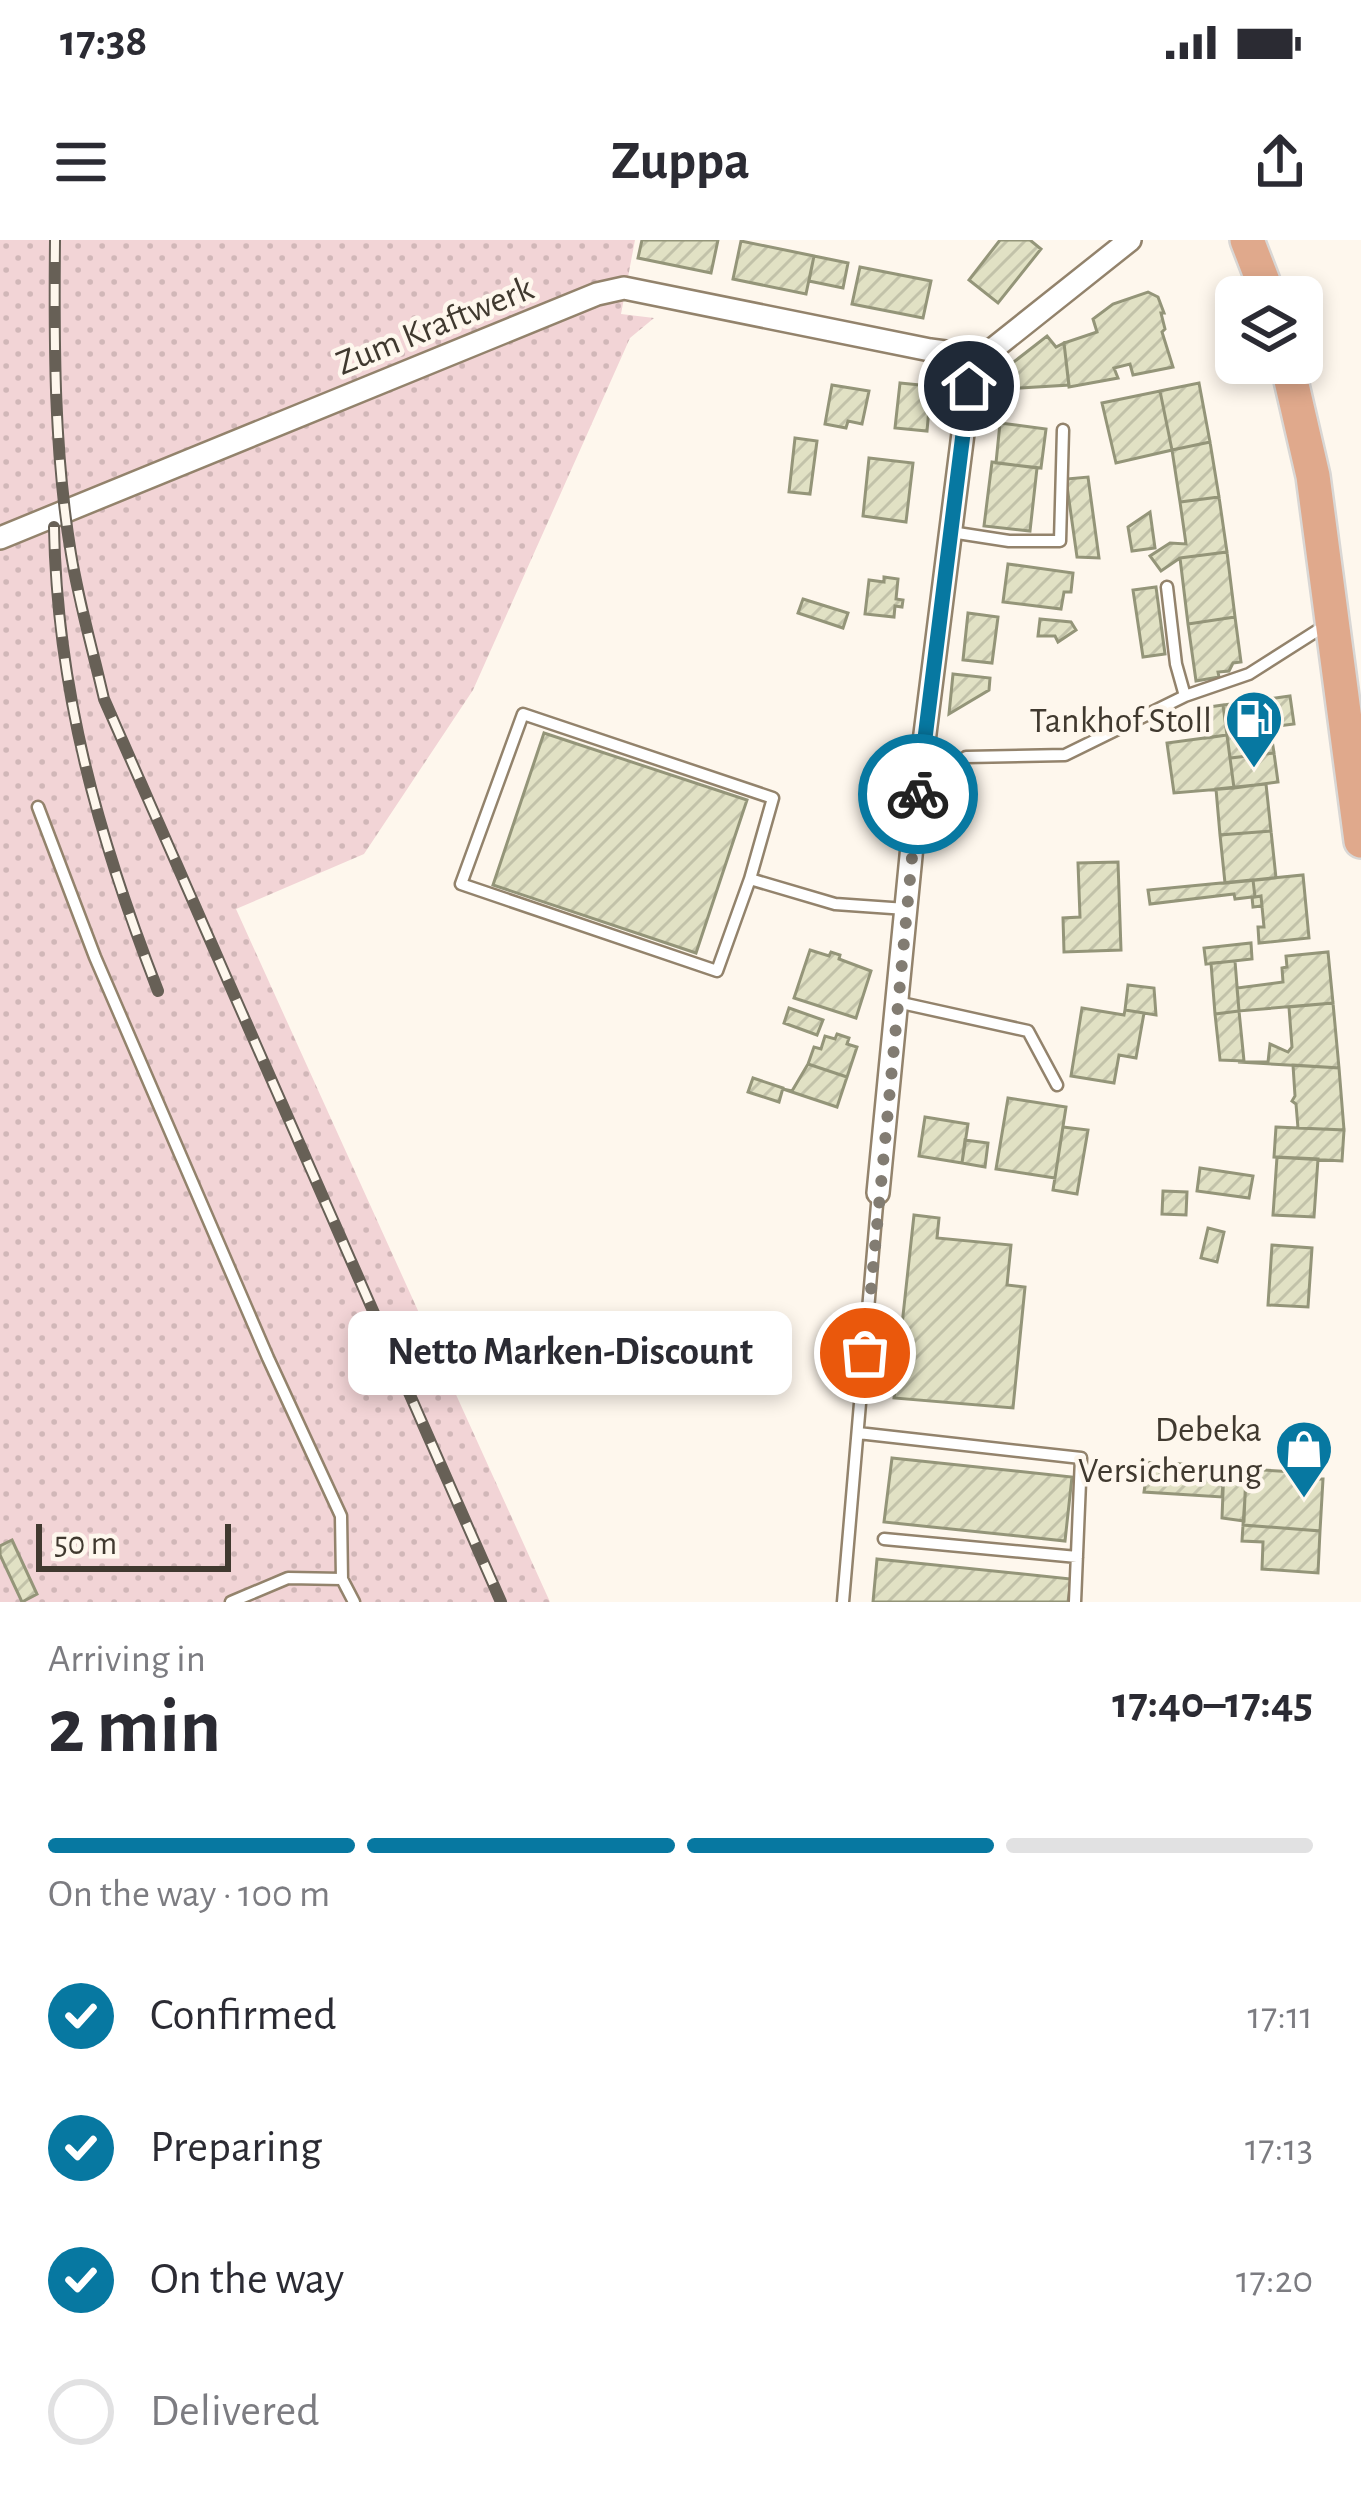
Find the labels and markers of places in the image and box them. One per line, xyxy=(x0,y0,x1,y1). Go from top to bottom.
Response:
pin xyxy=(918,335,1020,437)
fuel station icon: Tankhof Stoll xyxy=(1223,688,1285,770)
place label: Tankhof Stoll xyxy=(1030,703,1212,739)
pin xyxy=(814,1302,916,1404)
callout: Netto Marken-Discount xyxy=(349,1311,793,1395)
place label: Debeka Versicherung xyxy=(1078,1412,1262,1489)
shop icon: Debeka Versicherung xyxy=(1273,1418,1335,1500)

